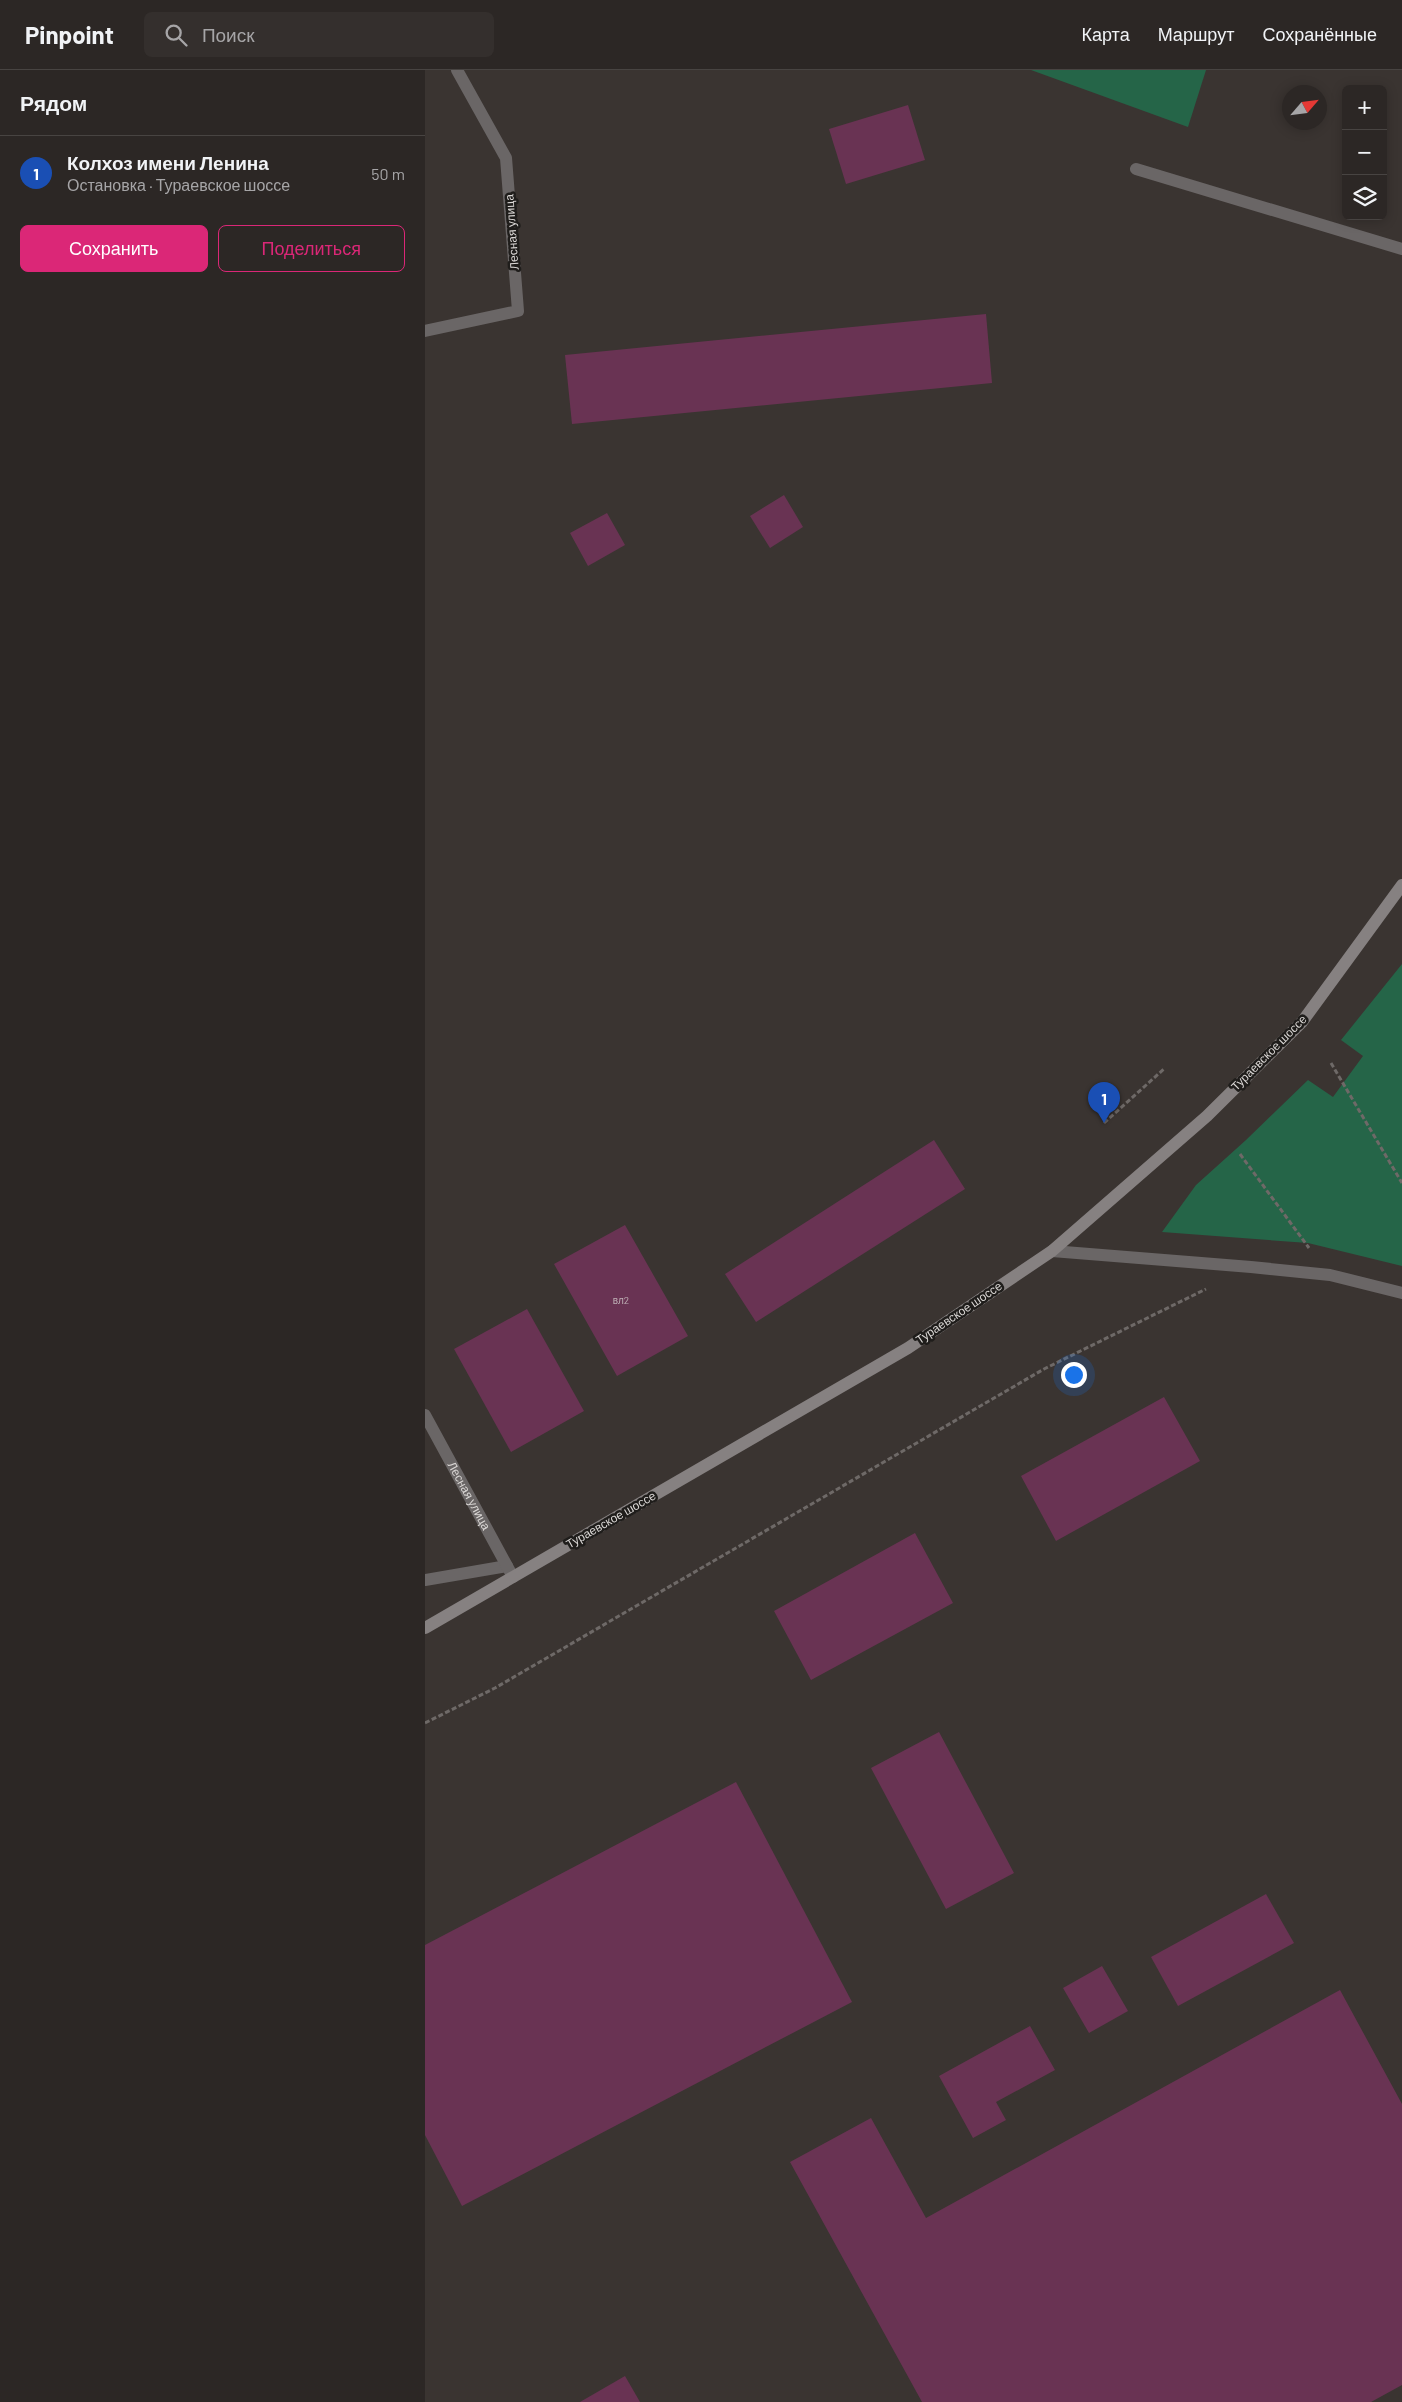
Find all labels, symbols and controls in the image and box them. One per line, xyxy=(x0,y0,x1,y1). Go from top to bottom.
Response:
search box xyxy=(144,12,494,57)
text: Pinpoint xyxy=(25,20,114,49)
icon: search xyxy=(162,21,190,49)
text: Поиск xyxy=(202,23,255,46)
text: Карта xyxy=(1082,23,1130,45)
text: Маршрут xyxy=(1158,23,1234,45)
text: Сохранённые xyxy=(1262,23,1377,45)
north arrow xyxy=(1282,85,1327,130)
map controls xyxy=(1342,85,1387,220)
button: + xyxy=(1342,85,1387,130)
text: Рядом xyxy=(20,90,87,115)
button: − xyxy=(1342,130,1387,175)
text: Колхоз имени Ленина xyxy=(67,151,269,174)
text: 1 xyxy=(33,164,39,183)
text: 50 m xyxy=(371,164,405,183)
text: Остановка · Тураевское шоссе xyxy=(67,175,290,194)
button: layers xyxy=(1342,175,1387,220)
street label: Лесная улица xyxy=(501,193,522,270)
button: Сохранить xyxy=(20,225,208,272)
button: Поделиться xyxy=(218,225,405,272)
street label: Тураевское шоссе xyxy=(1228,1011,1310,1094)
pin: 1 xyxy=(1088,1082,1120,1123)
street label: Тураевское шоссе xyxy=(913,1278,1005,1347)
house number: вл2 xyxy=(613,1294,629,1306)
your location xyxy=(1061,1362,1087,1388)
street label: Лесная улица xyxy=(446,1459,494,1532)
street label: Тураевское шоссе xyxy=(563,1488,658,1551)

